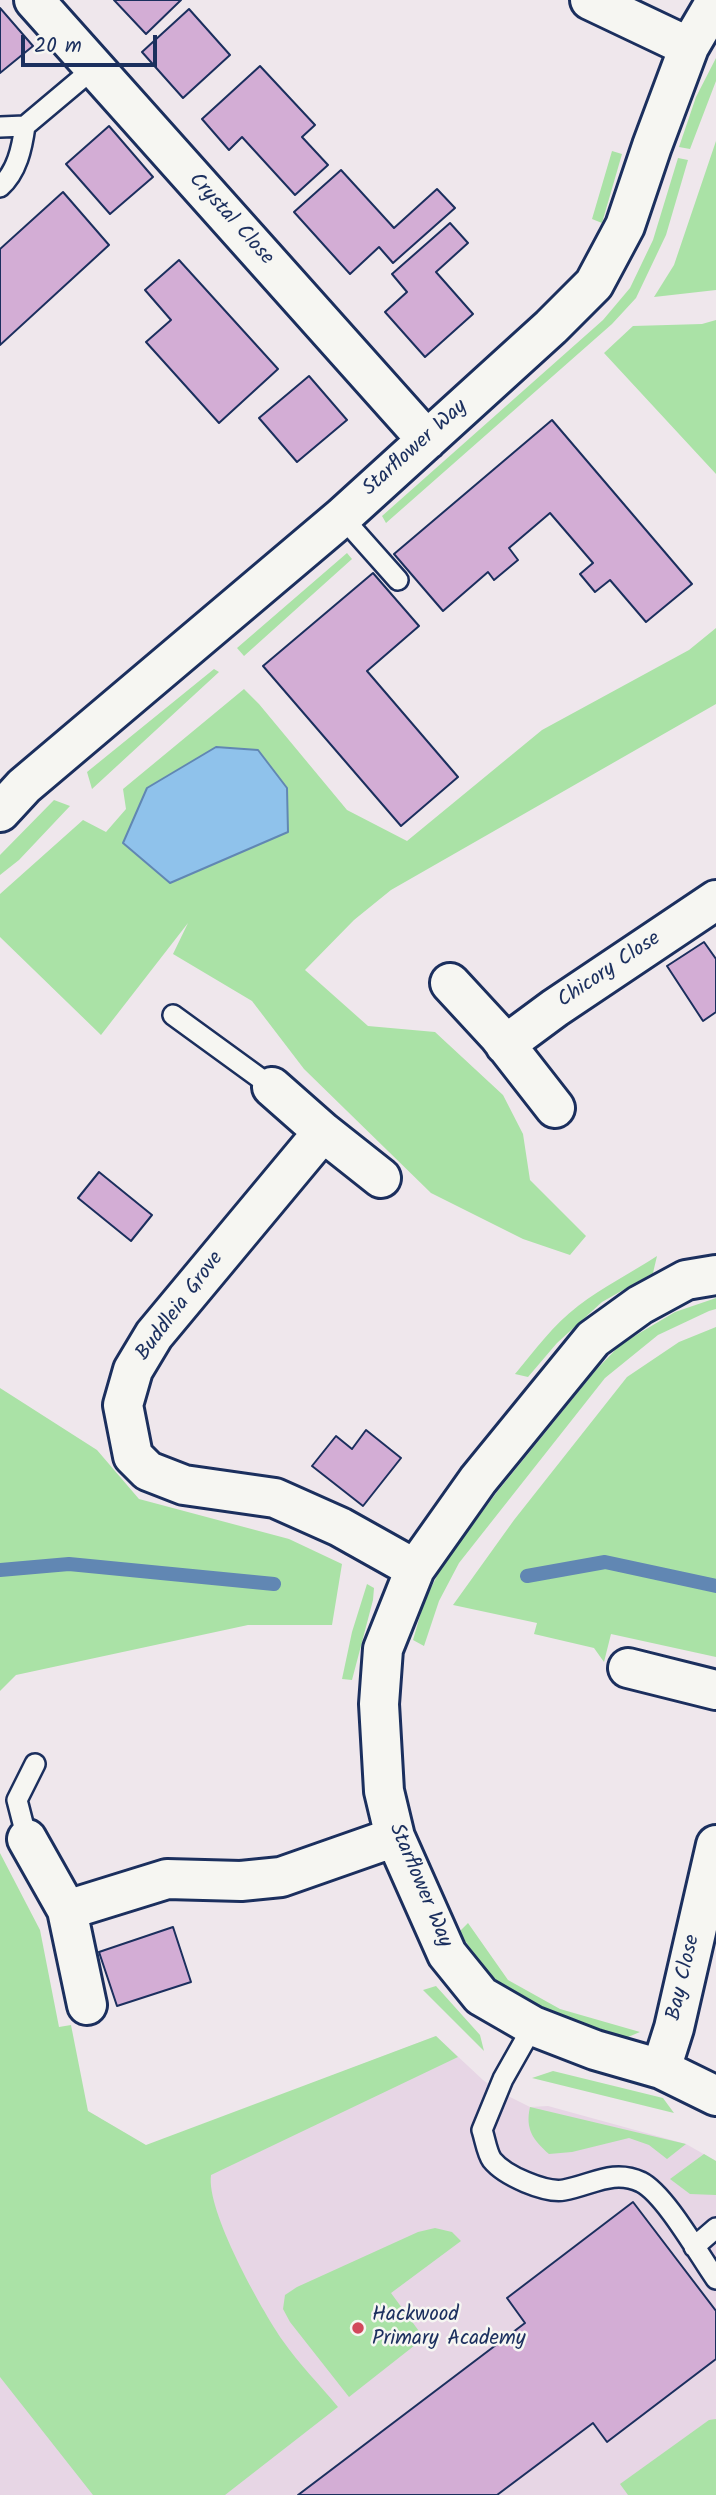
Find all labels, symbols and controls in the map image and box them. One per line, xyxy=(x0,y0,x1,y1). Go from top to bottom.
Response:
scale bar xyxy=(24,21,161,65)
text: 20 m xyxy=(34,30,82,63)
street label: Crystal Close xyxy=(182,169,278,271)
street label: Starflower Way xyxy=(358,395,474,503)
street label: Chicory Close xyxy=(554,927,666,1015)
street label: Buddleia Grove xyxy=(132,1248,230,1366)
street label: Starflower Way xyxy=(382,1820,456,1952)
street label: Bay Close xyxy=(663,1933,707,2023)
place label: Hackwood Primary Academy xyxy=(372,2303,526,2353)
marker: Hackwood Primary Academy xyxy=(350,2320,366,2336)

